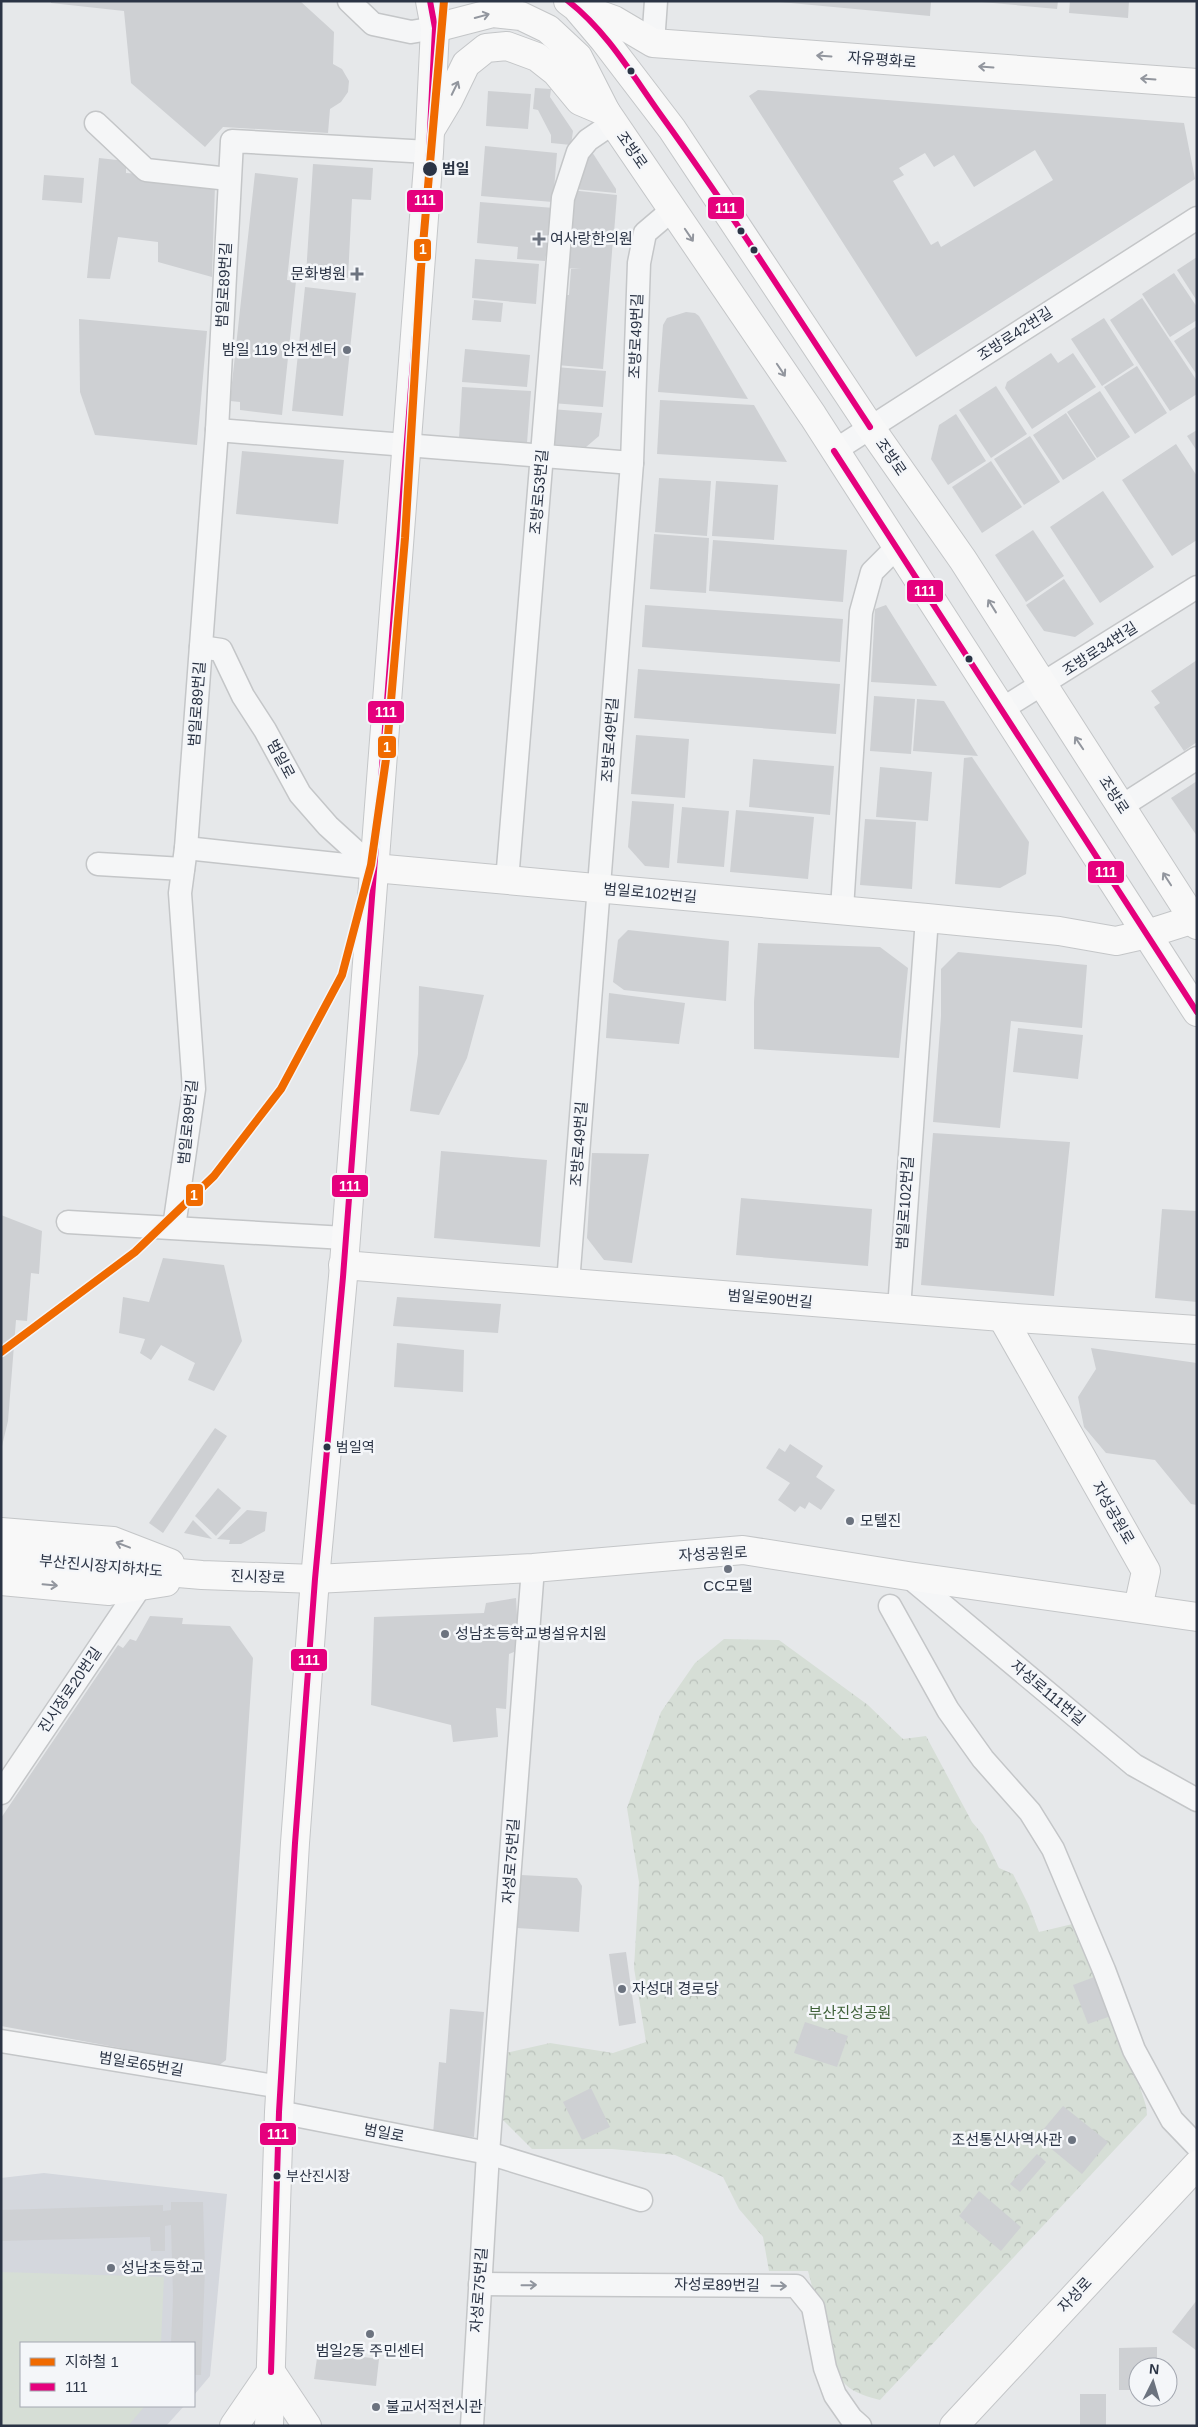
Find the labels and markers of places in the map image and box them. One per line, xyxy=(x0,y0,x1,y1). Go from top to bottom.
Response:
unlabelled marker xyxy=(626,66,636,76)
marker: 범일 xyxy=(421,160,439,178)
place label: 범일 xyxy=(442,160,470,177)
unlabelled marker xyxy=(736,226,746,236)
place label: 여사랑한의원 xyxy=(550,230,633,247)
marker: 여사랑한의원 xyxy=(532,232,546,246)
unlabelled marker xyxy=(749,245,759,255)
place label: 문화병원 xyxy=(291,265,346,282)
marker: 문화병원 xyxy=(350,267,364,281)
place label: 밤일 119 안전센터 xyxy=(222,341,337,358)
marker: 밤일 119 안전센터 xyxy=(341,344,353,356)
unlabelled marker xyxy=(964,654,974,664)
place label: 범일역 xyxy=(336,1439,375,1455)
marker: 범일역 xyxy=(322,1442,332,1452)
place label: 모텔진 xyxy=(860,1512,901,1529)
marker: 모텔진 xyxy=(844,1515,856,1527)
marker: CC모텔 xyxy=(722,1563,734,1575)
place label: CC모텔 xyxy=(703,1577,753,1594)
place label: 성남초등학교병설유치원 xyxy=(455,1625,607,1642)
marker: 성남초등학교병설유치원 xyxy=(439,1628,451,1640)
place label: 자성대 경로당 xyxy=(632,1980,719,1997)
marker: 자성대 경로당 xyxy=(616,1983,628,1995)
place label: 조선통신사역사관 xyxy=(952,2131,1062,2148)
marker: 조선통신사역사관 xyxy=(1066,2134,1078,2146)
place label: 부산진시장 xyxy=(286,2168,351,2184)
marker: 부산진시장 xyxy=(272,2171,282,2181)
place label: 성남초등학교 xyxy=(121,2259,204,2276)
marker: 성남초등학교 xyxy=(105,2262,117,2274)
marker: 범일2동 주민센터 xyxy=(364,2328,376,2340)
place label: 범일2동 주민센터 xyxy=(315,2342,425,2359)
place label: 불교서적전시관 xyxy=(386,2398,483,2415)
marker: 불교서적전시관 xyxy=(370,2401,382,2413)

